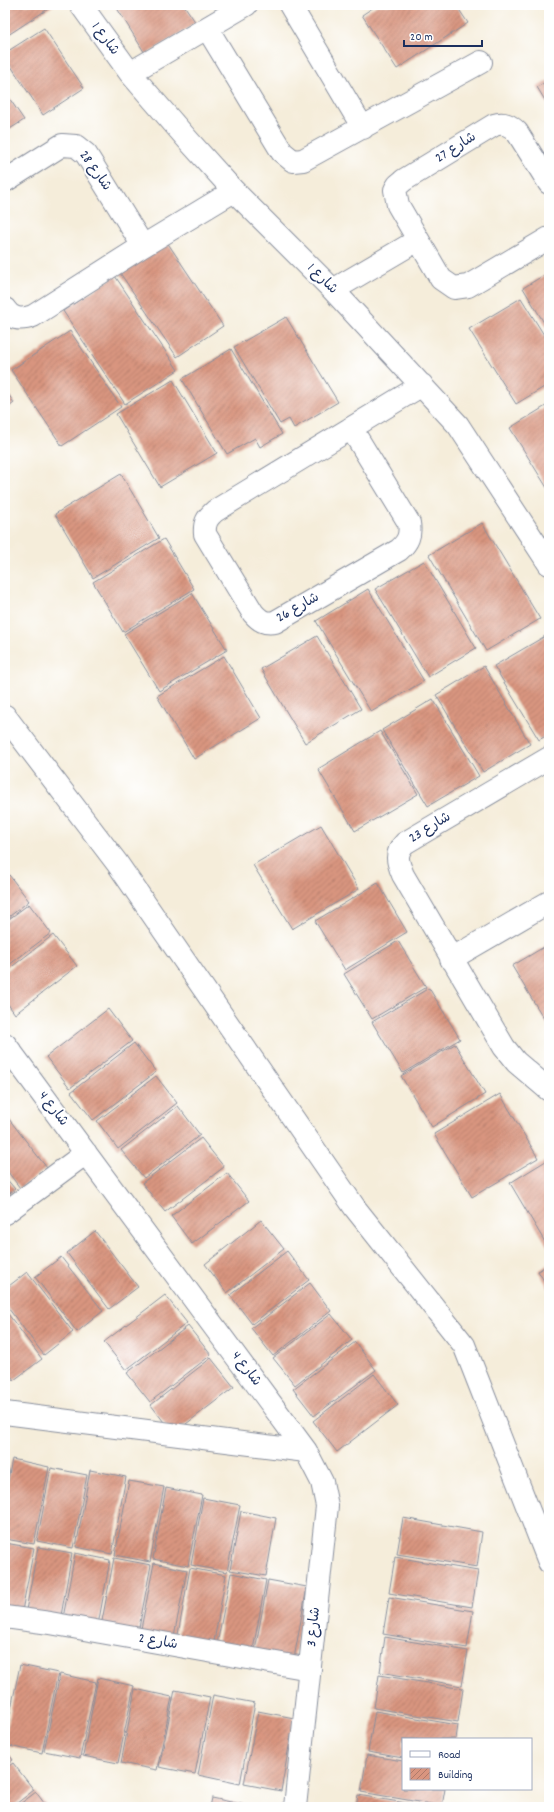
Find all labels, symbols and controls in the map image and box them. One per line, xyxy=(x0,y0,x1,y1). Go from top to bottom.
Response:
street label: شارع 1 xyxy=(86,18,124,60)
scale bar xyxy=(404,22,482,48)
text: 20 m xyxy=(410,29,433,46)
street label: شارع 27 xyxy=(432,128,480,168)
street label: شارع 28 xyxy=(74,147,116,195)
street label: شارع 1 xyxy=(302,259,342,299)
street label: شارع 26 xyxy=(273,588,323,628)
street label: شارع 23 xyxy=(405,808,455,848)
street label: شارع 4 xyxy=(33,1087,73,1131)
street label: شارع 4 xyxy=(226,1347,266,1391)
street label: شارع 3 xyxy=(302,1606,326,1648)
street label: شارع 2 xyxy=(137,1629,179,1655)
legend xyxy=(402,1738,532,1790)
text: Road xyxy=(438,1747,460,1764)
text: Building xyxy=(438,1767,473,1784)

